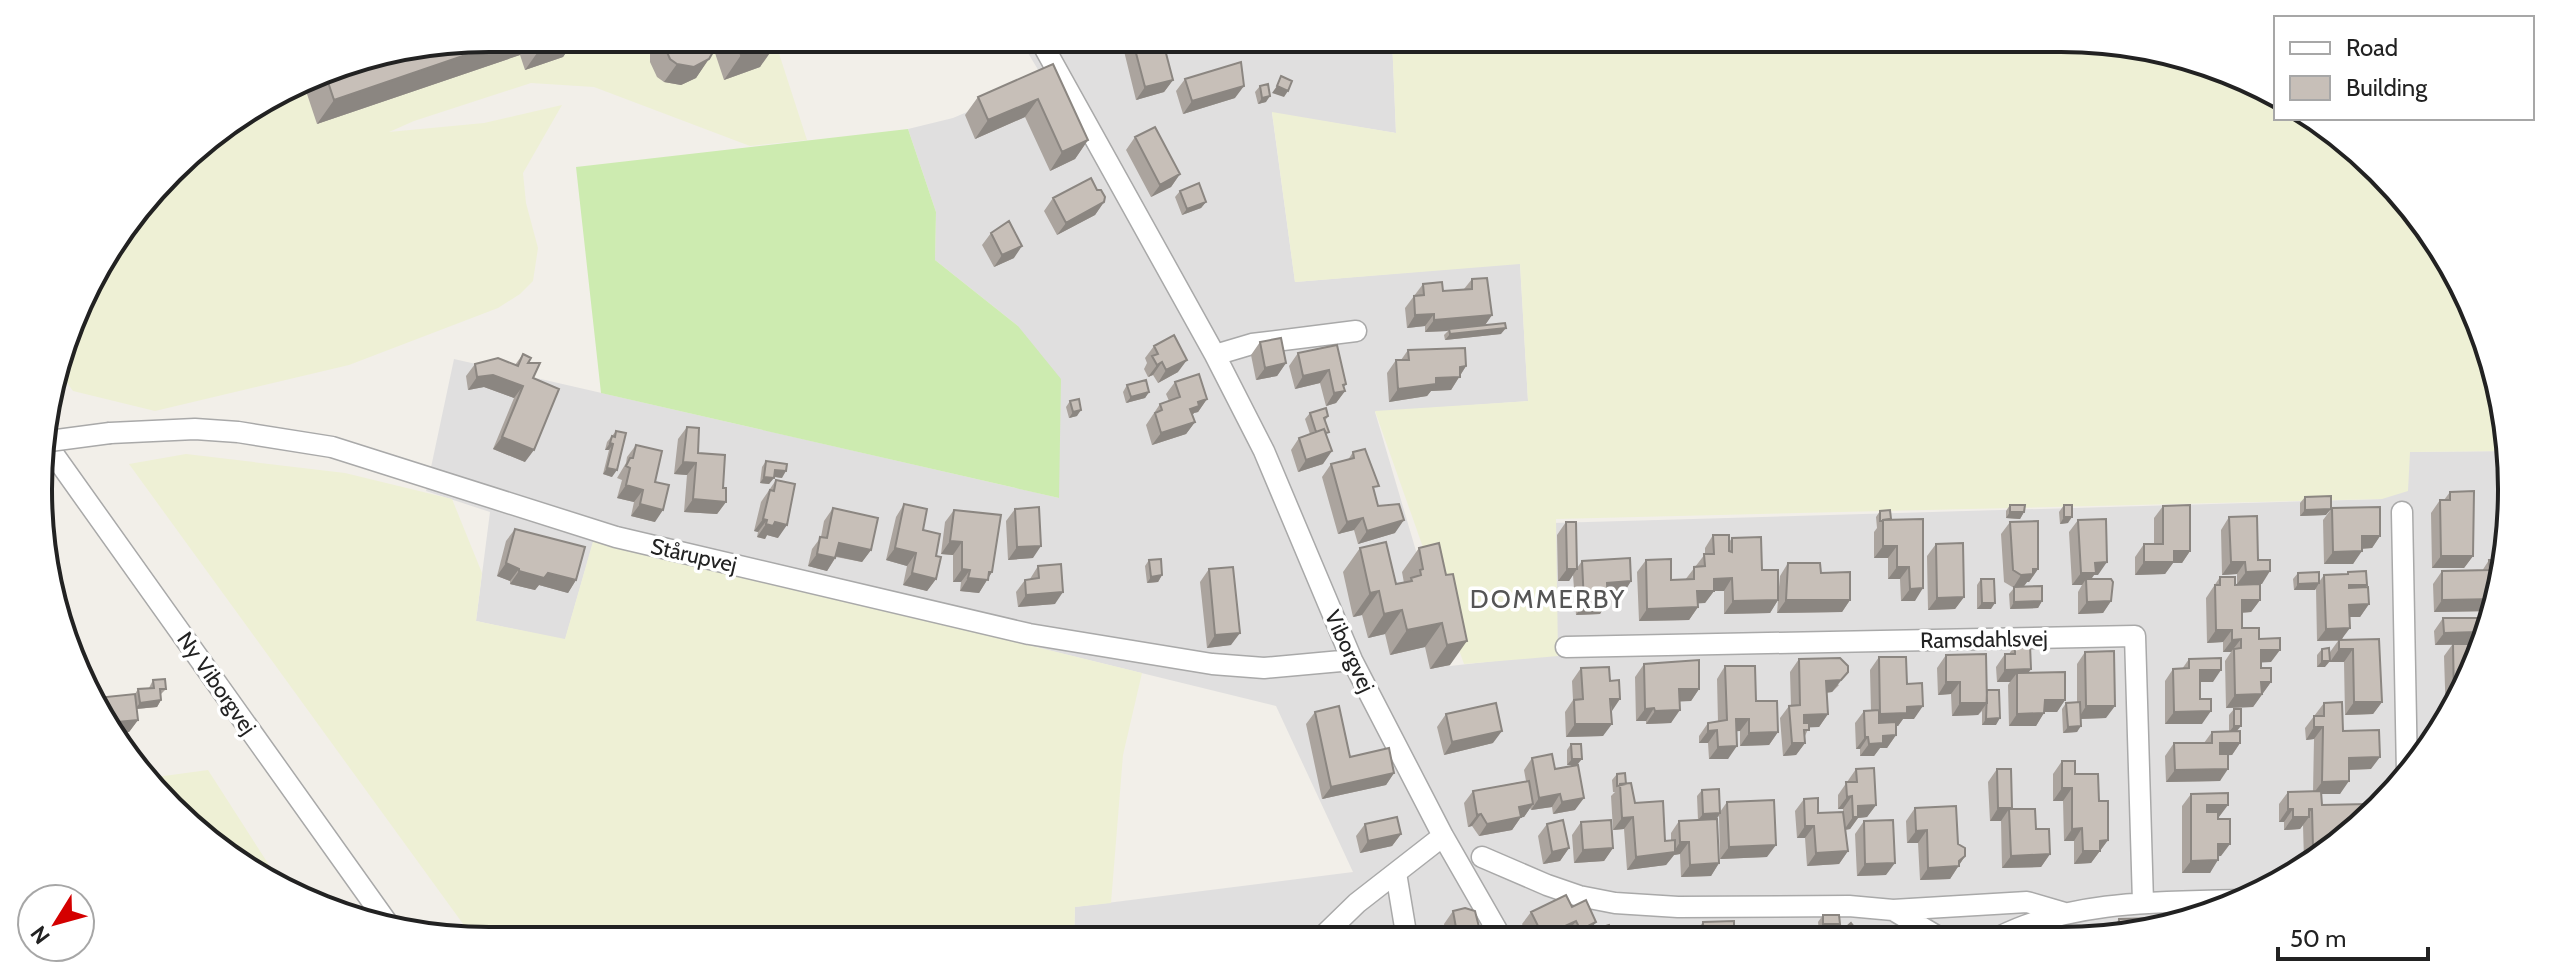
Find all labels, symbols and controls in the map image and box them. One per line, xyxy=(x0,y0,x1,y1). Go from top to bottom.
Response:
legend xyxy=(2274,16,2534,120)
text: Road xyxy=(2346,33,2398,62)
text: Building xyxy=(2346,73,2428,102)
street label: Stårupvej xyxy=(648,532,740,578)
district label: DOMMERBY xyxy=(1470,583,1626,615)
street label: Viborgvej xyxy=(1319,606,1380,697)
street label: Ramsdahlsvej xyxy=(1920,625,2048,654)
street label: Ny Viborgvej xyxy=(171,627,262,740)
north arrow xyxy=(16,883,96,963)
scale bar xyxy=(2278,911,2428,961)
text: N xyxy=(25,920,56,949)
text: 50 m xyxy=(2290,924,2346,953)

